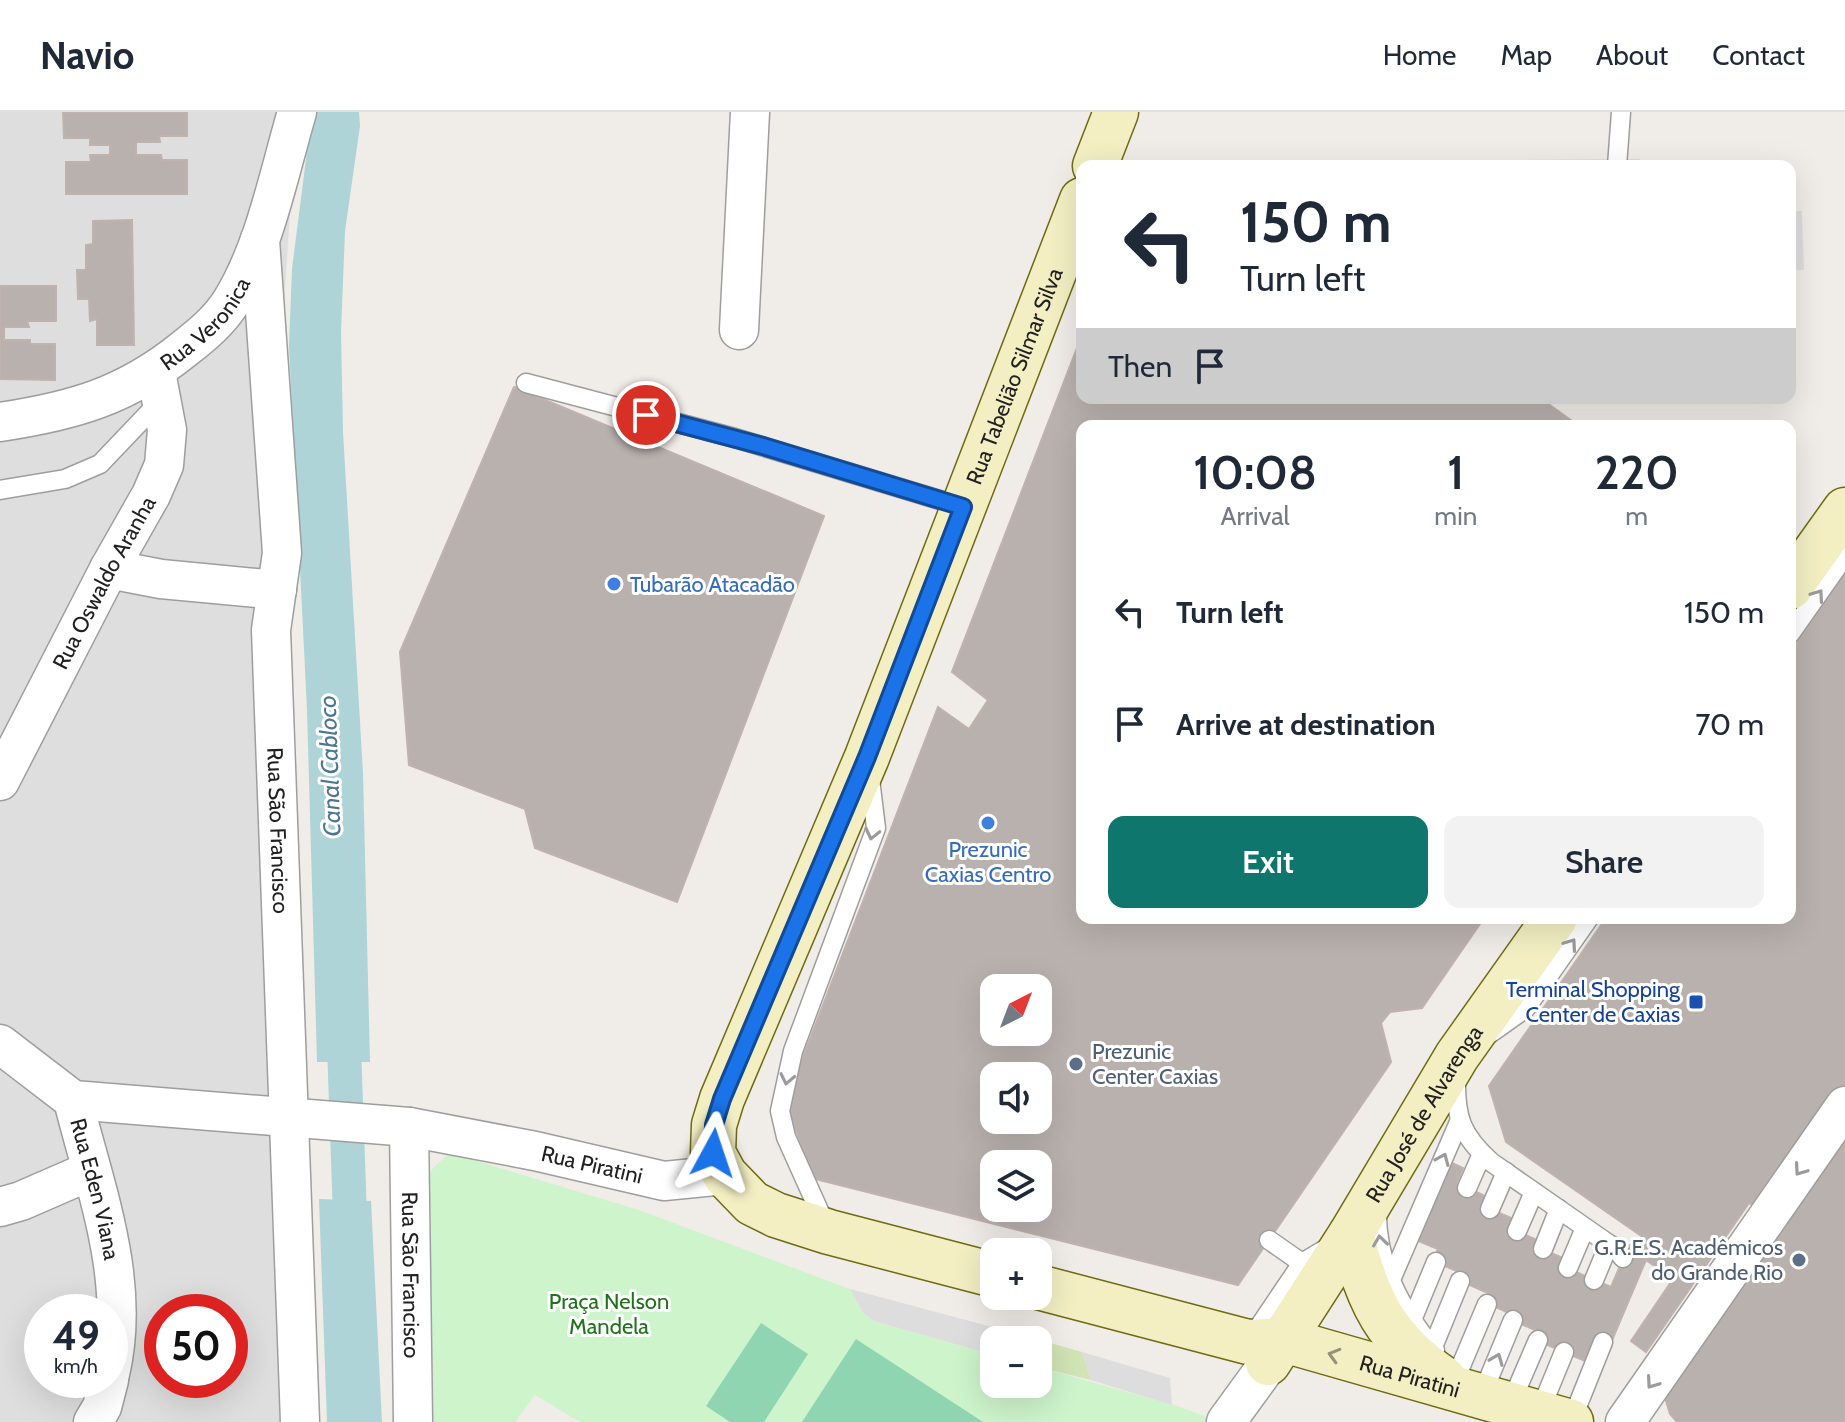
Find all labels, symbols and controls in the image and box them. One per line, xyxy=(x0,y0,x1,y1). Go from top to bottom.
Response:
text: Navio xyxy=(40,32,134,79)
text: Home xyxy=(1383,38,1456,72)
text: Map xyxy=(1500,38,1552,72)
text: About xyxy=(1596,38,1668,72)
text: Contact xyxy=(1712,38,1805,72)
text: 150 m xyxy=(1240,188,1392,256)
icon: left xyxy=(1108,192,1212,296)
text: Turn left xyxy=(1240,256,1365,300)
street label: Rua Tabelião Silmar Silva xyxy=(960,264,1069,488)
street label: Rua Veronica xyxy=(155,273,256,376)
icon: arrive xyxy=(1188,344,1232,388)
text: Then xyxy=(1108,348,1172,385)
pin xyxy=(612,381,680,449)
icon: arrive xyxy=(624,393,668,437)
text: 10:08 xyxy=(1193,443,1317,501)
text: 1 xyxy=(1447,443,1464,501)
text: 220 xyxy=(1594,443,1679,501)
street label: Rua Oswaldo Aranha xyxy=(47,491,162,674)
text: Arrival xyxy=(1221,500,1290,532)
text: min xyxy=(1434,500,1477,532)
text: m xyxy=(1625,500,1648,532)
place label: Tubarão Atacadão xyxy=(630,571,795,598)
marker: Tubarão Atacadão xyxy=(605,575,623,593)
one-way arrow xyxy=(1808,589,1822,603)
icon: left xyxy=(1108,590,1152,634)
text: Turn left xyxy=(1176,594,1284,631)
text: 150 m xyxy=(1684,594,1764,631)
water label: Canal Cabloco xyxy=(313,695,346,837)
icon: arrive xyxy=(1108,702,1152,746)
text: Arrive at destination xyxy=(1176,706,1436,743)
text: 70 m xyxy=(1695,706,1764,743)
street label: Rua São Francisco xyxy=(261,747,294,914)
marker: Prezunic Caxias Centro xyxy=(979,814,997,832)
button: Exit xyxy=(1108,816,1428,908)
button: Share xyxy=(1444,816,1764,908)
one-way arrow xyxy=(864,826,881,840)
place label: Prezunic Caxias Centro xyxy=(925,836,1051,888)
one-way arrow xyxy=(1561,939,1576,953)
north arrow xyxy=(980,974,1052,1046)
map controls xyxy=(980,974,1052,1398)
place label: Terminal Shopping Center de Caxias xyxy=(1506,976,1681,1028)
marker: Terminal Shopping Center de Caxias xyxy=(1687,993,1705,1011)
street label: Rua José de Alvarenga xyxy=(1360,1020,1489,1207)
place label: Prezunic Center Caxias xyxy=(1092,1038,1218,1090)
marker: Prezunic Center Caxias xyxy=(1067,1055,1085,1073)
button: sound xyxy=(980,1062,1052,1134)
one-way arrow xyxy=(779,1072,796,1085)
position arrow xyxy=(671,1111,755,1195)
street label: Rua Eden Viana xyxy=(64,1115,125,1262)
street label: Rua Piratini xyxy=(539,1140,645,1190)
button: layers xyxy=(980,1150,1052,1222)
one-way arrow xyxy=(1434,1153,1450,1167)
one-way arrow xyxy=(1795,1162,1810,1176)
street label: Rua Sāo Francisco xyxy=(396,1192,425,1358)
place label: G.R.E.S. Acadêmicos do Grande Rio xyxy=(1594,1234,1783,1286)
one-way arrow xyxy=(1372,1235,1389,1248)
button: + xyxy=(980,1238,1052,1310)
marker: G.R.E.S. Acadêmicos do Grande Rio xyxy=(1790,1251,1808,1269)
park label: Praça Nelson Mandela xyxy=(549,1288,669,1340)
speed limit sign: 50 xyxy=(144,1294,248,1398)
text: 49 xyxy=(52,1311,100,1360)
button: − xyxy=(980,1326,1052,1398)
one-way arrow xyxy=(1327,1348,1341,1364)
street label: Rua Piratini xyxy=(1356,1349,1463,1404)
one-way arrow xyxy=(1487,1353,1504,1367)
text: km/h xyxy=(54,1354,98,1378)
one-way arrow xyxy=(1647,1375,1662,1389)

